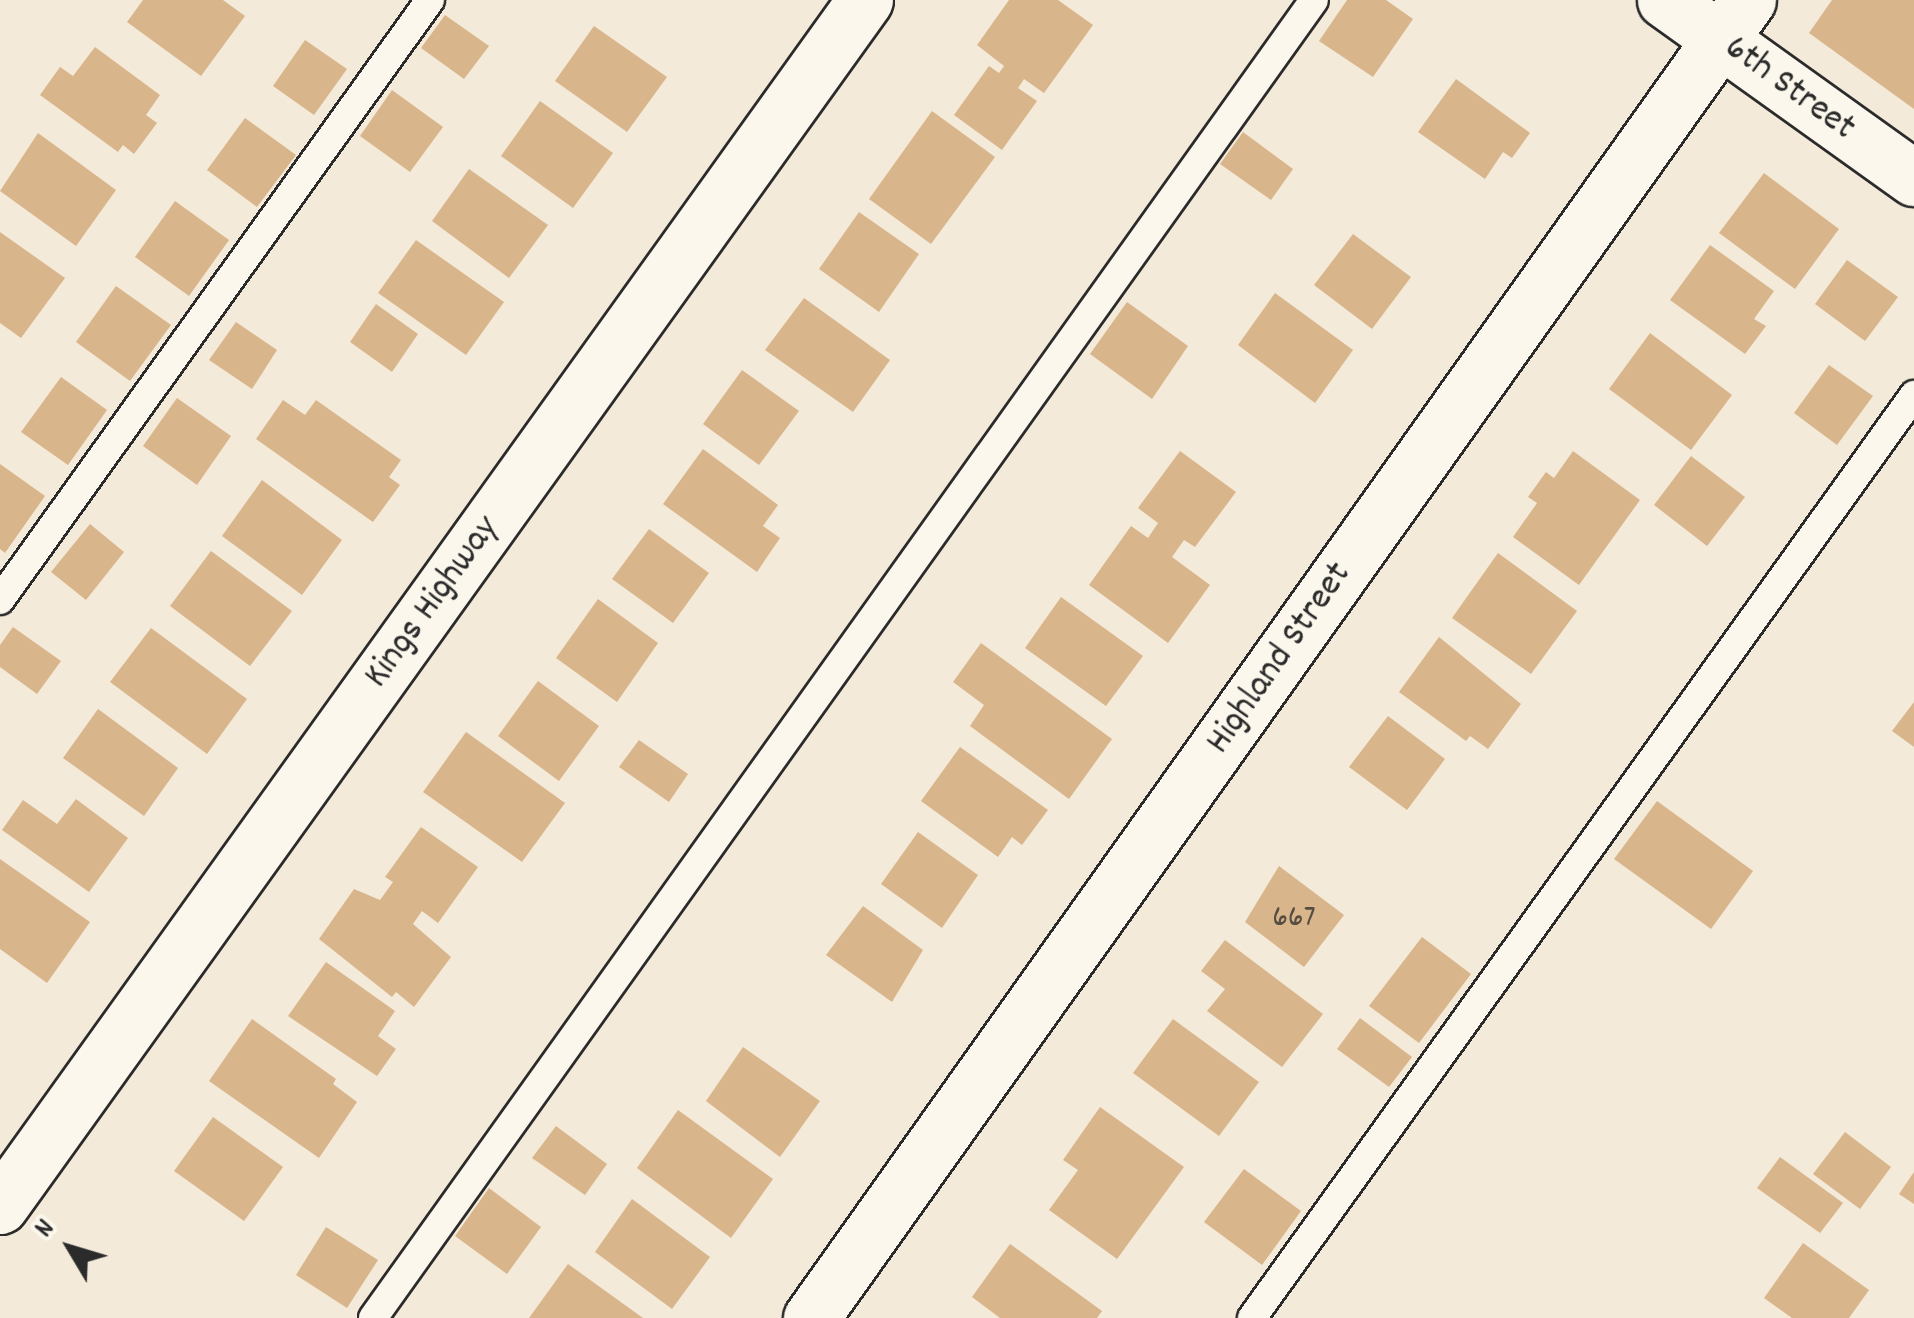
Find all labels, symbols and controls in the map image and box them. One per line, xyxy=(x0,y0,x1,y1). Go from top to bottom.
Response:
street label: 6th Street xyxy=(1714,26,1864,152)
street label: Kings Highway xyxy=(355,508,511,698)
street label: Highland Street xyxy=(1197,554,1363,764)
house number: 667 xyxy=(1272,900,1316,938)
north arrow xyxy=(20,1198,120,1298)
text: N xyxy=(26,1212,66,1247)

